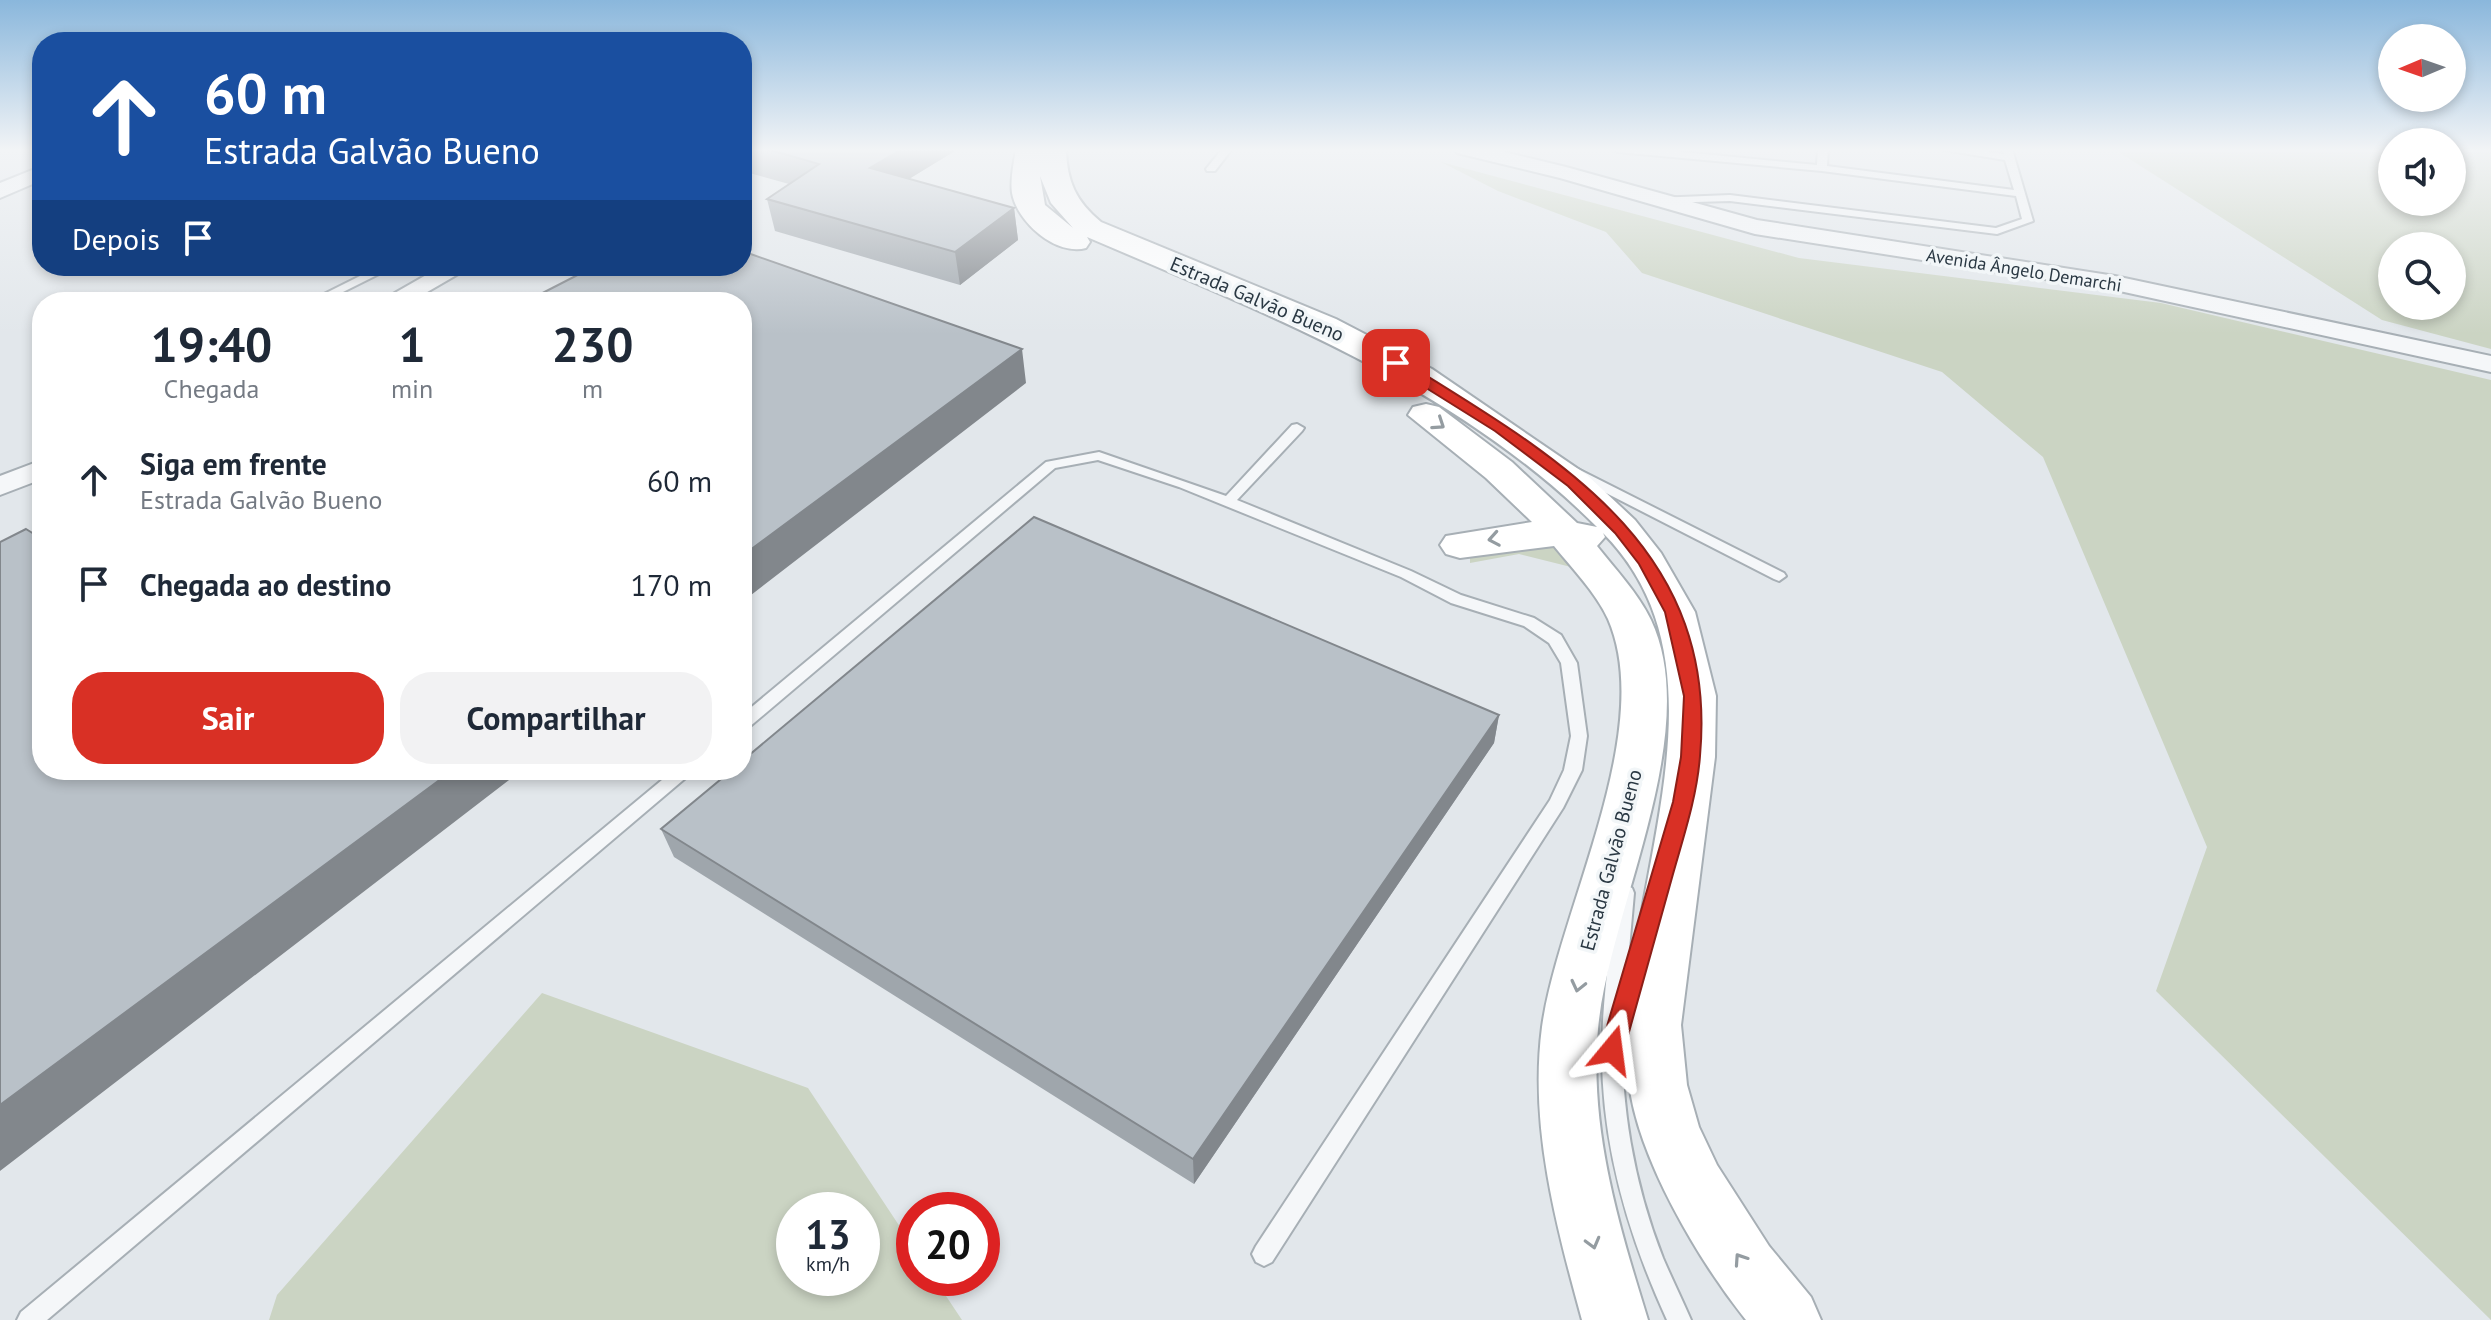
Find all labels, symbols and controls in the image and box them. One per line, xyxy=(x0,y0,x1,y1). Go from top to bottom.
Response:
north arrow xyxy=(2378,24,2466,112)
map controls xyxy=(2378,24,2466,320)
text: 60 m xyxy=(204,57,327,129)
icon: ahead xyxy=(72,64,176,168)
text: Estrada Galvão Bueno xyxy=(204,127,540,174)
button: sound xyxy=(2378,128,2466,216)
icon: arrive xyxy=(176,216,220,260)
text: Depois xyxy=(72,219,160,258)
button: search xyxy=(2378,232,2466,320)
street label: Avenida Ângelo Demarchi xyxy=(1925,243,2123,297)
street label: Estrada Galvão Bueno xyxy=(1166,251,1348,347)
text: 19:40 xyxy=(151,313,272,375)
text: 1 xyxy=(398,313,426,375)
text: 230 xyxy=(552,313,633,375)
pin xyxy=(1362,329,1430,397)
icon: arrive xyxy=(1374,341,1418,385)
text: Chegada xyxy=(164,372,259,405)
text: min xyxy=(391,372,433,405)
text: m xyxy=(582,372,603,405)
one-way arrow xyxy=(1431,414,1445,429)
text: Siga em frente xyxy=(140,444,327,483)
icon: ahead xyxy=(72,458,116,502)
text: 60 m xyxy=(647,461,712,500)
text: Estrada Galvão Bueno xyxy=(140,483,383,516)
one-way arrow xyxy=(1487,529,1501,546)
icon: arrive xyxy=(72,562,116,606)
text: Chegada ao destino xyxy=(140,565,391,604)
text: 170 m xyxy=(631,565,712,604)
button: Sair xyxy=(72,672,384,764)
button: Compartilhar xyxy=(400,672,712,764)
street label: Estrada Galvão Bueno xyxy=(1574,767,1648,953)
one-way arrow xyxy=(1570,979,1587,993)
position arrow xyxy=(1570,1008,1654,1092)
speed limit sign: 20 xyxy=(896,1192,1000,1296)
text: 13 xyxy=(805,1208,851,1260)
one-way arrow xyxy=(1583,1235,1600,1249)
text: km/h xyxy=(806,1251,850,1277)
one-way arrow xyxy=(1735,1253,1750,1267)

